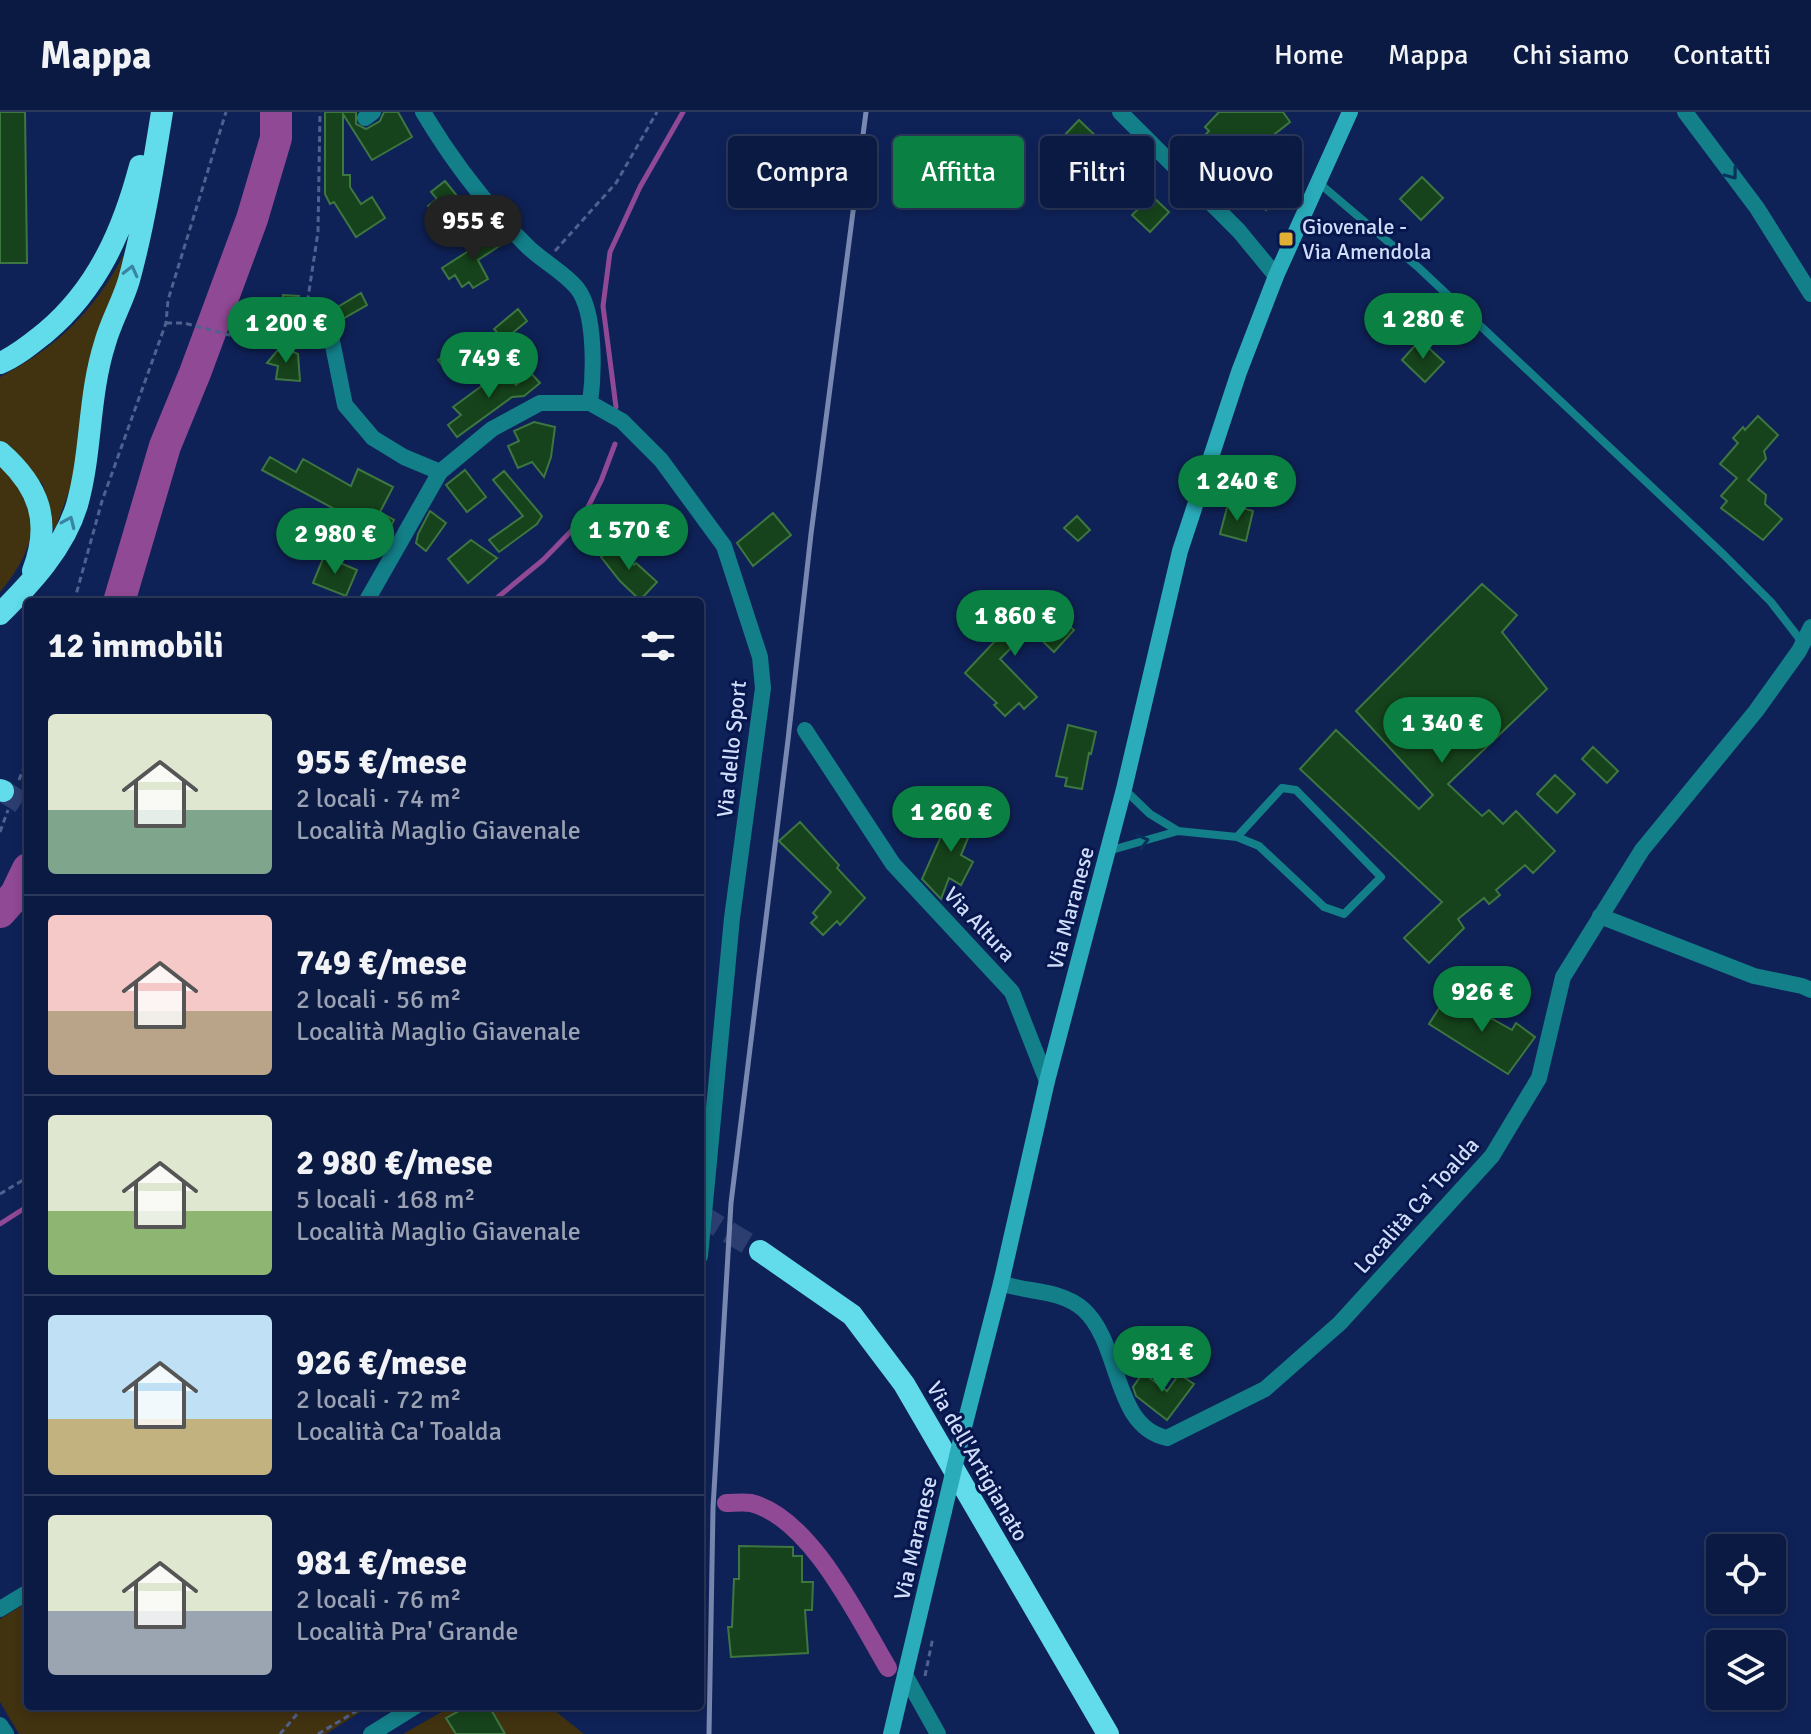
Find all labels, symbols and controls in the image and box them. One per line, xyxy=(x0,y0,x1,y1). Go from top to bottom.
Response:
text: Mappa xyxy=(40,32,152,79)
text: Home xyxy=(1274,38,1344,72)
text: Mappa xyxy=(1388,38,1469,72)
text: Chi siamo xyxy=(1513,38,1629,72)
text: Contatti xyxy=(1673,38,1771,72)
chip: Compra xyxy=(728,136,877,208)
chip: Affitta xyxy=(893,136,1024,208)
chip: Filtri xyxy=(1040,136,1154,208)
chip: Nuovo xyxy=(1170,136,1302,208)
one-way arrow xyxy=(1722,166,1737,180)
pin: 955 € xyxy=(417,195,529,263)
text: 955 € xyxy=(442,205,504,237)
place label: Giovenale - Via Amendola xyxy=(1302,213,1431,265)
marker: Giovenale - Via Amendola xyxy=(1277,230,1295,248)
one-way arrow xyxy=(121,265,138,279)
pin: 1 280 € xyxy=(1349,293,1497,361)
pin: 1 200 € xyxy=(212,297,360,365)
text: 1 280 € xyxy=(1382,303,1464,335)
text: 1 200 € xyxy=(245,307,327,339)
pin: 749 € xyxy=(433,332,545,400)
text: 749 € xyxy=(458,342,520,374)
pin: 1 240 € xyxy=(1163,455,1311,523)
text: 1 240 € xyxy=(1196,465,1278,497)
pin: 1 570 € xyxy=(555,504,703,572)
pin: 2 980 € xyxy=(261,508,409,576)
text: 1 570 € xyxy=(588,514,670,546)
one-way arrow xyxy=(60,516,76,531)
text: 2 980 € xyxy=(294,518,376,550)
pin: 1 860 € xyxy=(941,590,1089,658)
text: 1 860 € xyxy=(974,600,1056,632)
icon: filters xyxy=(636,624,680,668)
text: 12 immobili xyxy=(48,625,224,667)
street label: Via dello Sport xyxy=(711,679,752,819)
pin: 1 340 € xyxy=(1368,697,1516,765)
text: 1 340 € xyxy=(1401,707,1483,739)
text: 955 €/mese xyxy=(296,741,467,783)
icon: home xyxy=(112,746,208,842)
text: 2 locali · 74 m² xyxy=(296,783,461,815)
pin: 1 260 € xyxy=(877,786,1025,854)
text: 1 260 € xyxy=(910,796,992,828)
text: Località Maglio Giavenale xyxy=(296,815,581,847)
one-way arrow xyxy=(1136,834,1150,850)
street label: Via Maranese xyxy=(1041,844,1100,973)
street label: Via Altura xyxy=(938,881,1021,967)
text: 749 €/mese xyxy=(296,942,467,984)
icon: home xyxy=(112,947,208,1043)
pin: 926 € xyxy=(1426,966,1538,1034)
text: 926 € xyxy=(1451,976,1513,1008)
text: 2 locali · 56 m² xyxy=(296,984,461,1016)
text: Località Maglio Giavenale xyxy=(296,1016,581,1048)
street label: Località Ca' Toalda xyxy=(1348,1132,1485,1279)
text: 2 980 €/mese xyxy=(296,1142,493,1184)
icon: home xyxy=(112,1147,208,1243)
text: 5 locali · 168 m² xyxy=(296,1184,476,1216)
text: Località Maglio Giavenale xyxy=(296,1216,581,1248)
pin: 981 € xyxy=(1106,1326,1218,1394)
text: 981 € xyxy=(1131,1336,1193,1368)
text: 926 €/mese xyxy=(296,1342,467,1384)
icon: home xyxy=(112,1347,208,1443)
street label: Via dell'Artigianato xyxy=(921,1376,1034,1546)
text: 2 locali · 72 m² xyxy=(296,1384,461,1416)
text: Località Ca' Toalda xyxy=(296,1416,502,1448)
street label: Via Maranese xyxy=(888,1474,943,1603)
map controls xyxy=(1706,1534,1786,1710)
button: locate xyxy=(1706,1534,1786,1614)
text: 981 €/mese xyxy=(296,1542,467,1584)
icon: home xyxy=(112,1547,208,1643)
text: 2 locali · 76 m² xyxy=(296,1584,461,1616)
text: Località Pra' Grande xyxy=(296,1616,519,1648)
button: layers xyxy=(1706,1630,1786,1710)

